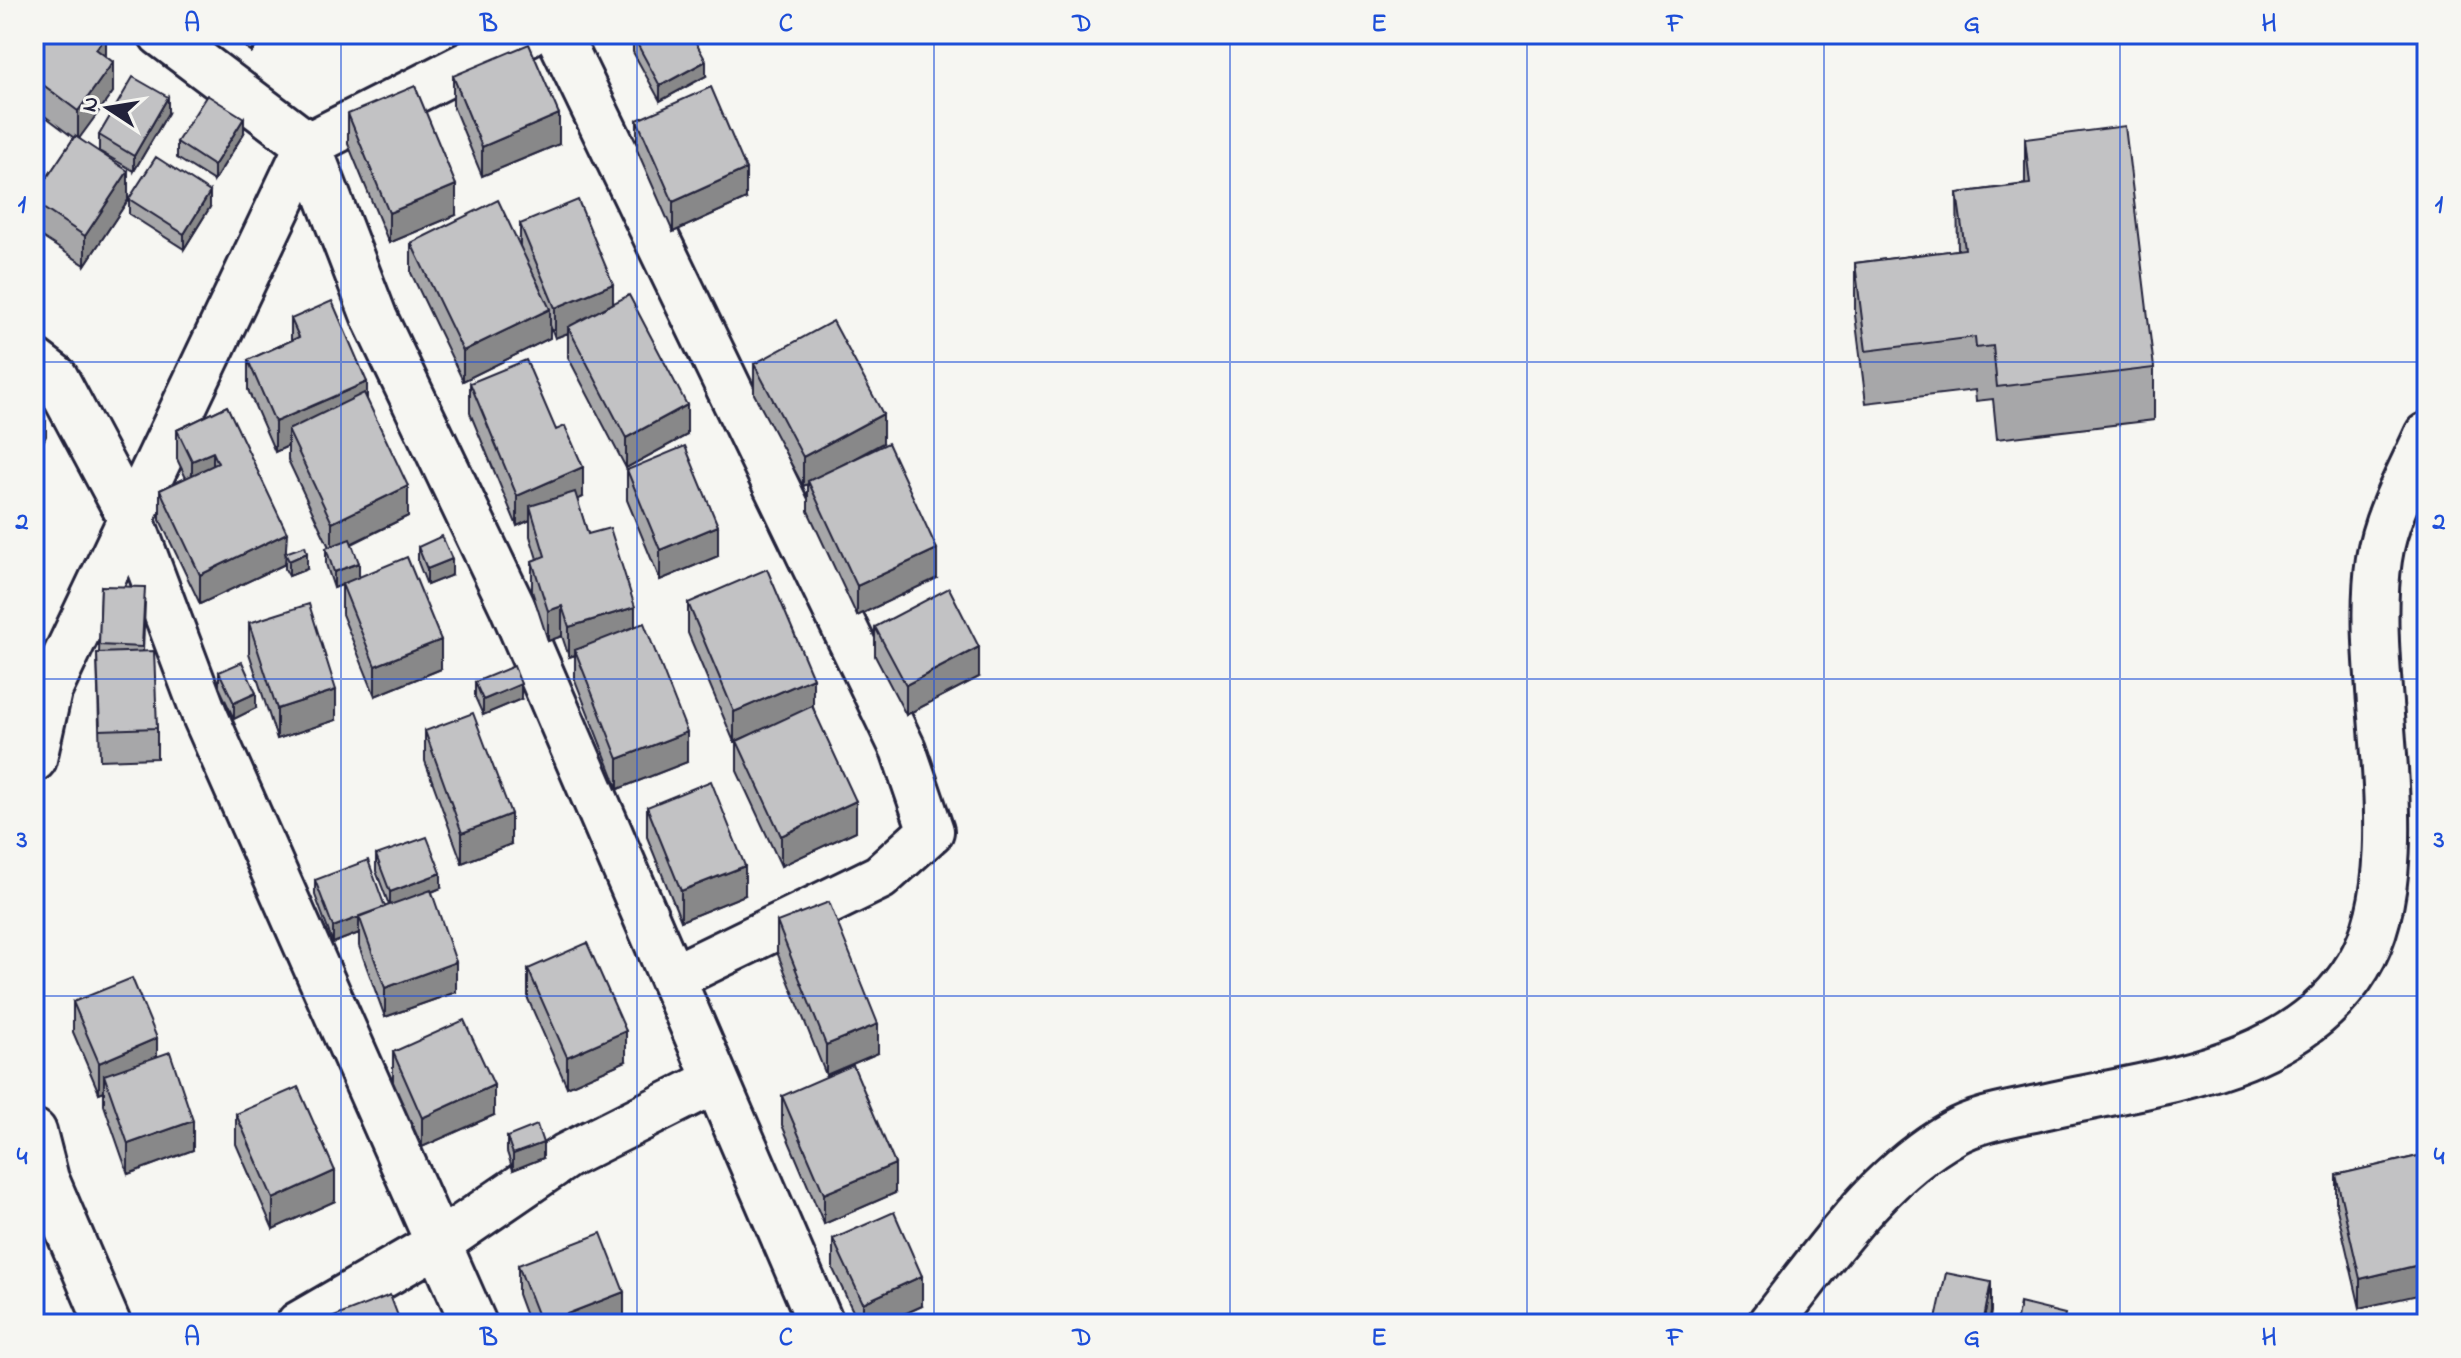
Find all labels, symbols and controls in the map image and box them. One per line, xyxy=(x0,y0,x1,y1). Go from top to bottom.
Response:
text: A xyxy=(184,6,200,44)
text: B xyxy=(479,6,498,44)
text: C xyxy=(779,6,793,44)
text: D xyxy=(1071,6,1092,44)
text: E xyxy=(1371,6,1387,44)
text: F xyxy=(1665,6,1684,44)
text: G xyxy=(1964,6,1980,44)
text: H xyxy=(2261,6,2277,44)
north arrow xyxy=(68,68,148,148)
text: N xyxy=(74,94,109,115)
text: 1 xyxy=(18,187,27,225)
text: 1 xyxy=(2435,187,2444,225)
text: 2 xyxy=(15,504,29,542)
text: 2 xyxy=(2432,504,2446,542)
text: 3 xyxy=(16,822,28,860)
text: 3 xyxy=(2433,822,2445,860)
text: 4 xyxy=(17,1139,28,1177)
text: 4 xyxy=(2434,1139,2445,1177)
text: A xyxy=(184,1320,200,1358)
text: B xyxy=(479,1320,498,1358)
text: C xyxy=(779,1320,793,1358)
text: D xyxy=(1071,1320,1092,1358)
text: E xyxy=(1371,1320,1387,1358)
text: F xyxy=(1665,1320,1684,1358)
text: G xyxy=(1964,1320,1980,1358)
text: H xyxy=(2261,1320,2277,1358)

